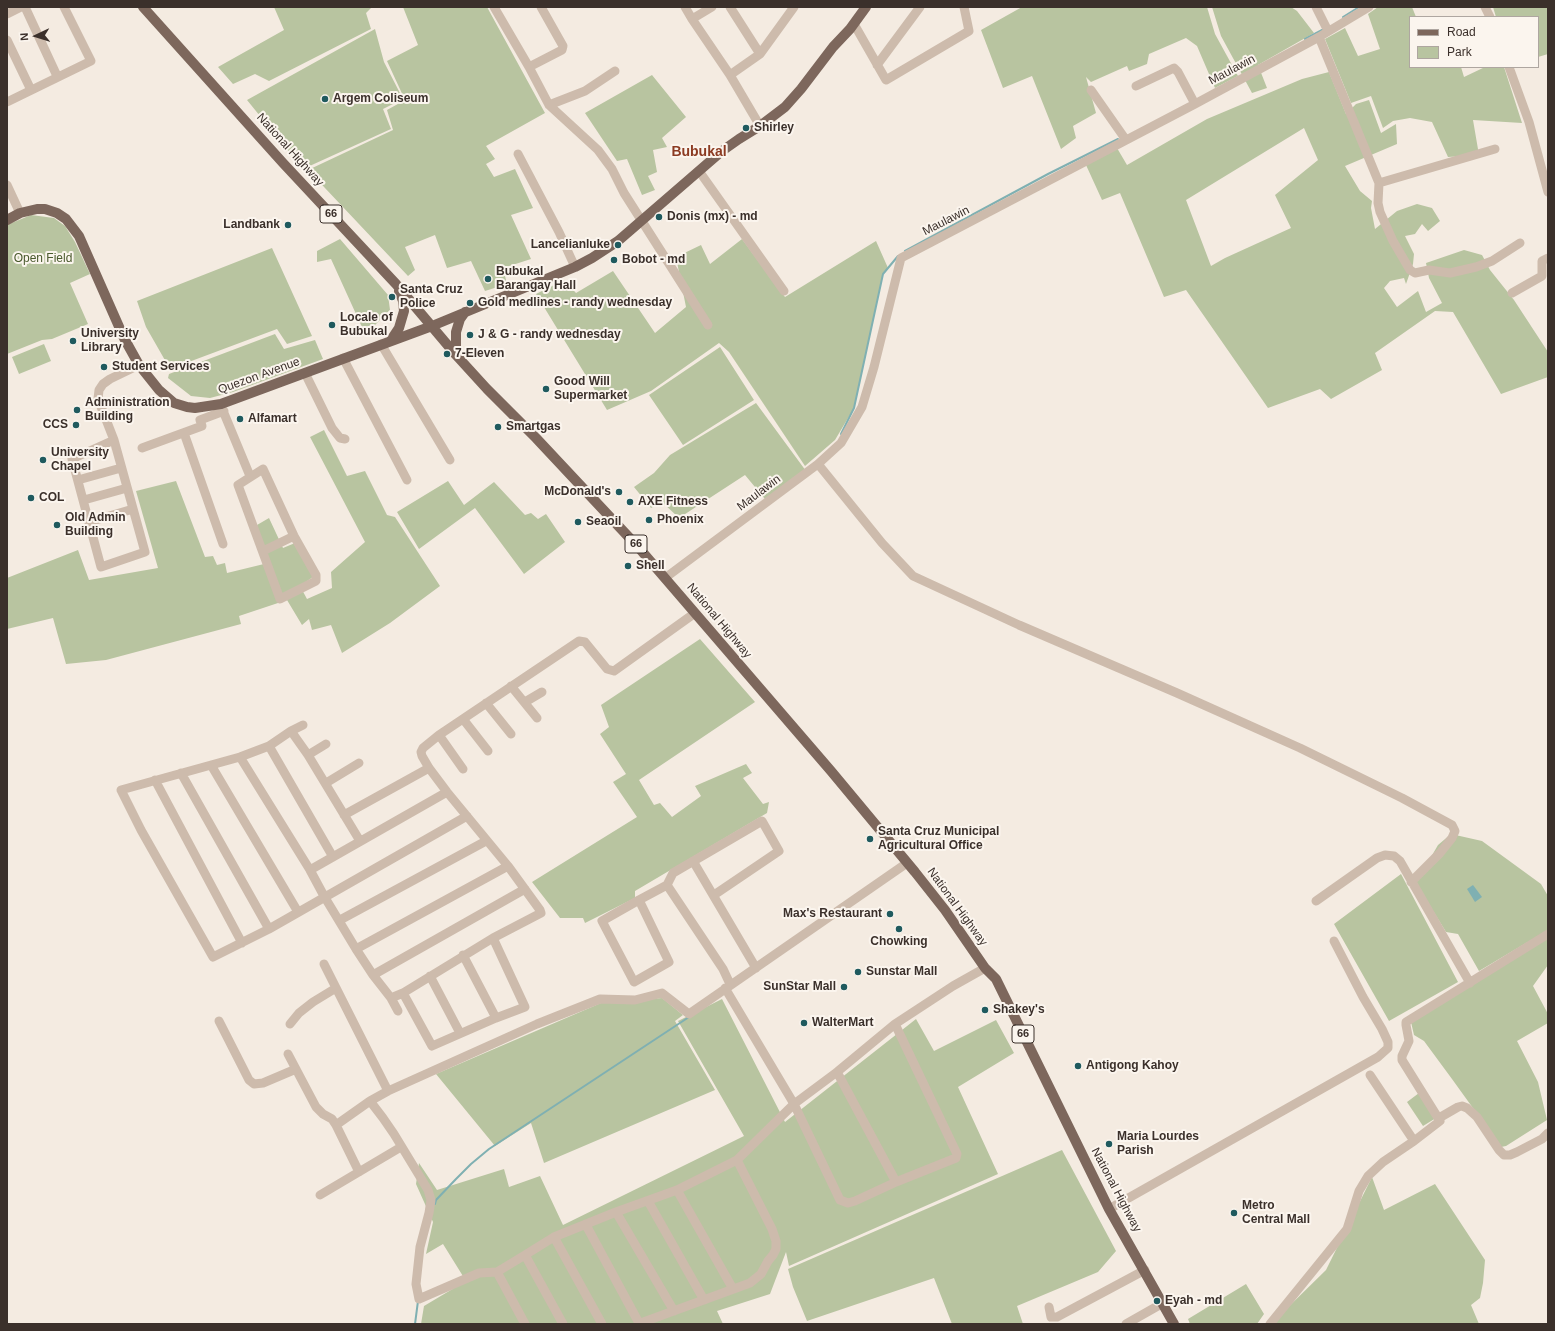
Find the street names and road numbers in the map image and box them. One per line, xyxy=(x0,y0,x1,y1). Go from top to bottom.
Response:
street label: Maulawin xyxy=(1206,52,1258,88)
street label: National Highway xyxy=(253,110,327,190)
street label: Maulawin xyxy=(920,203,972,239)
road number: 66 xyxy=(320,205,342,223)
street label: Quezon Avenue xyxy=(216,355,302,397)
street label: Maulawin xyxy=(734,472,784,514)
road number: 66 xyxy=(625,535,647,553)
street label: National Highway xyxy=(683,581,755,661)
street label: National Highway xyxy=(924,865,990,949)
road number: 66 xyxy=(1012,1025,1034,1043)
street label: National Highway xyxy=(1088,1145,1144,1235)

